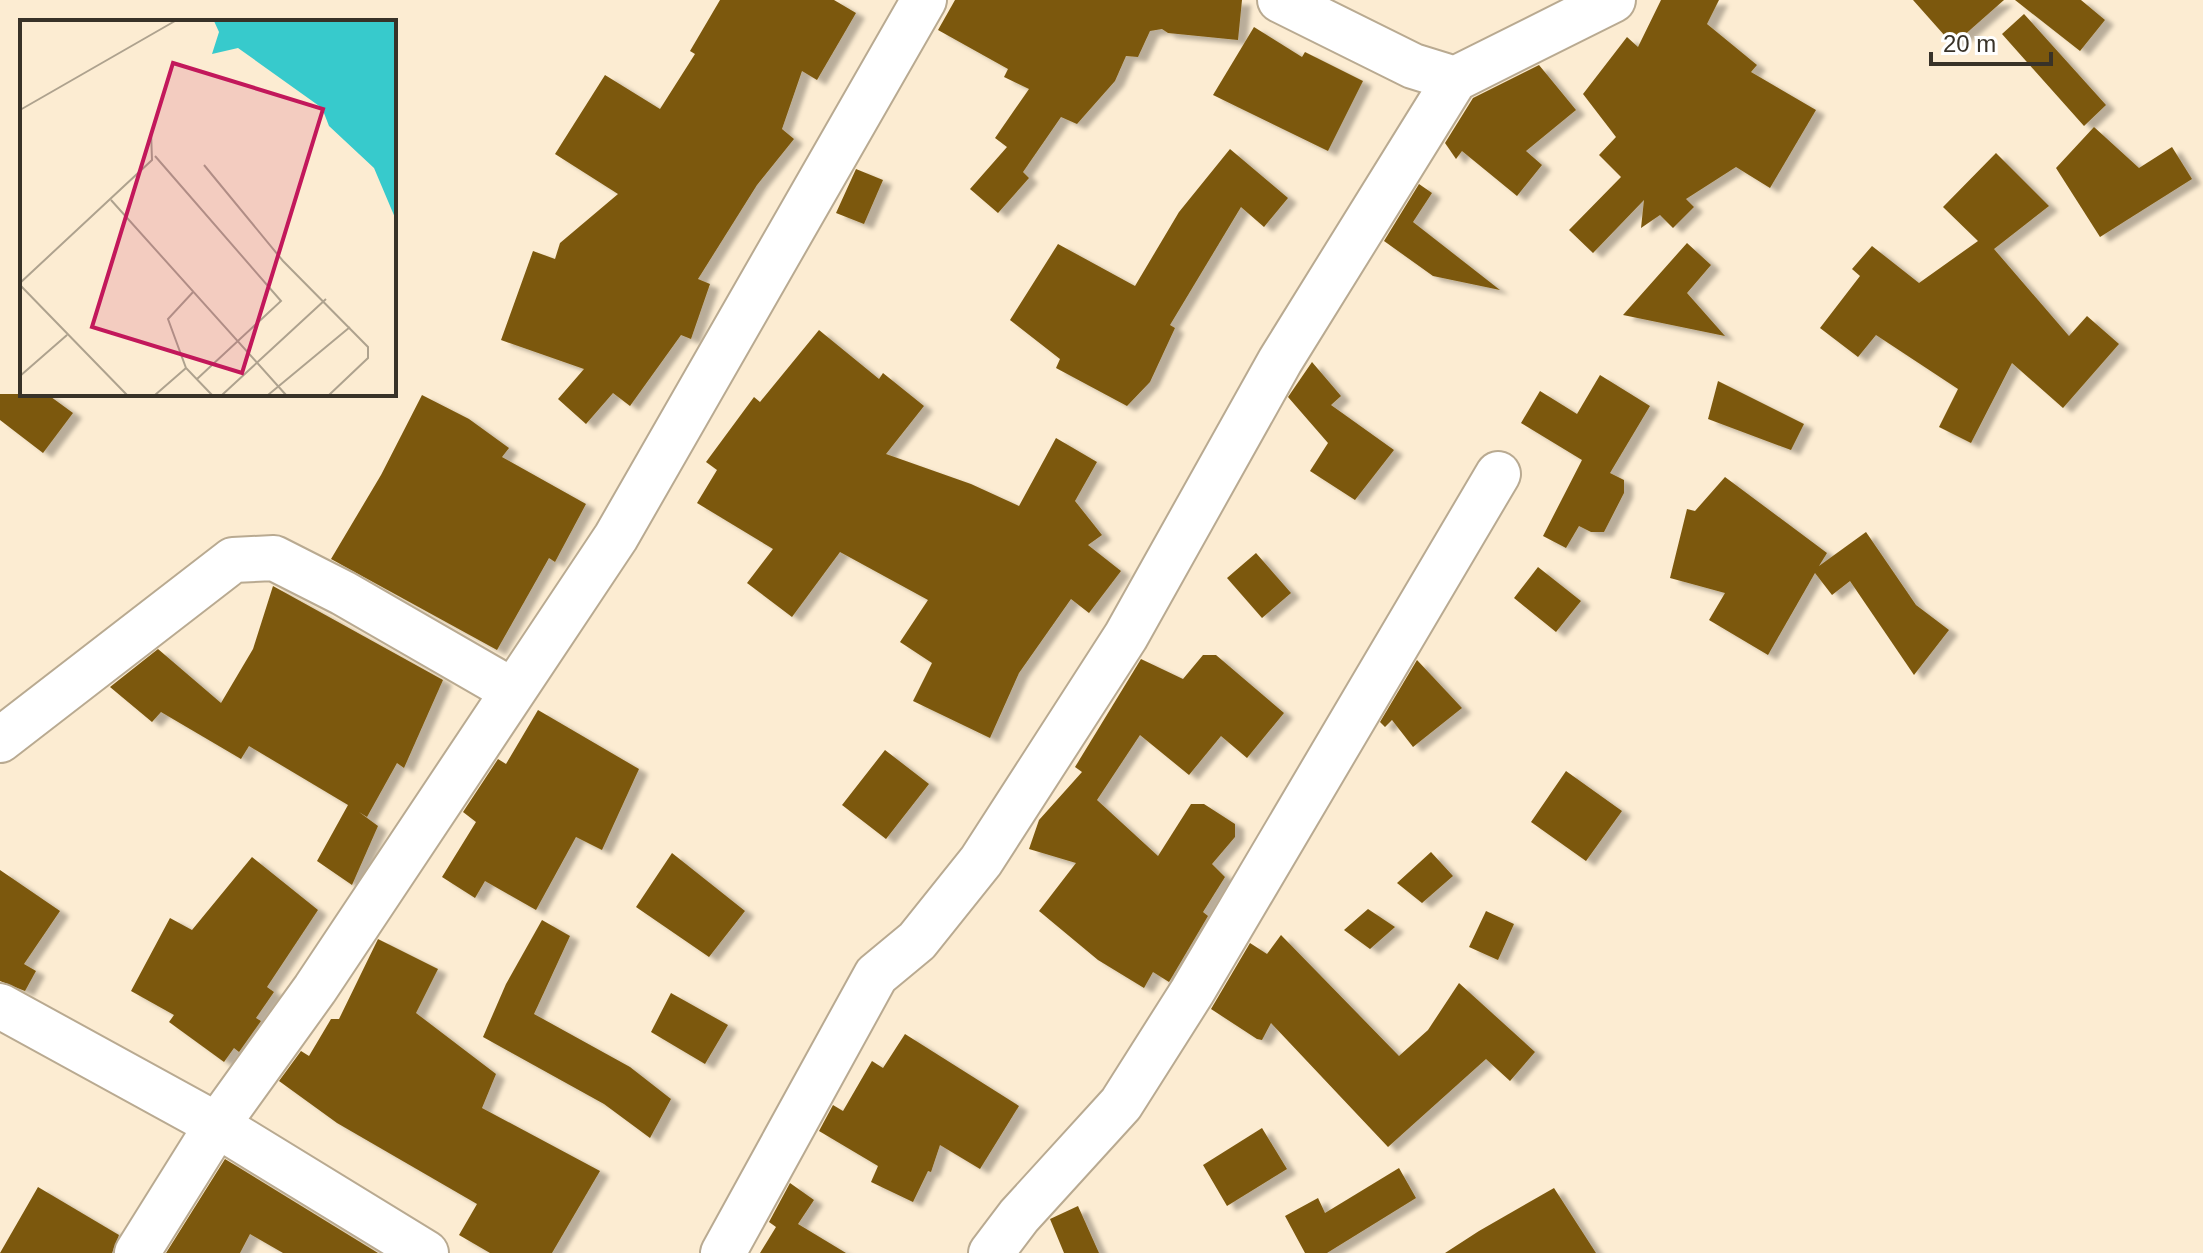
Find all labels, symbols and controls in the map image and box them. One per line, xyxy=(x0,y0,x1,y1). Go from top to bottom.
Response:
scale bar xyxy=(1931,16,2051,66)
inset map xyxy=(20,20,396,396)
text: 20 m xyxy=(1943,30,1996,57)

